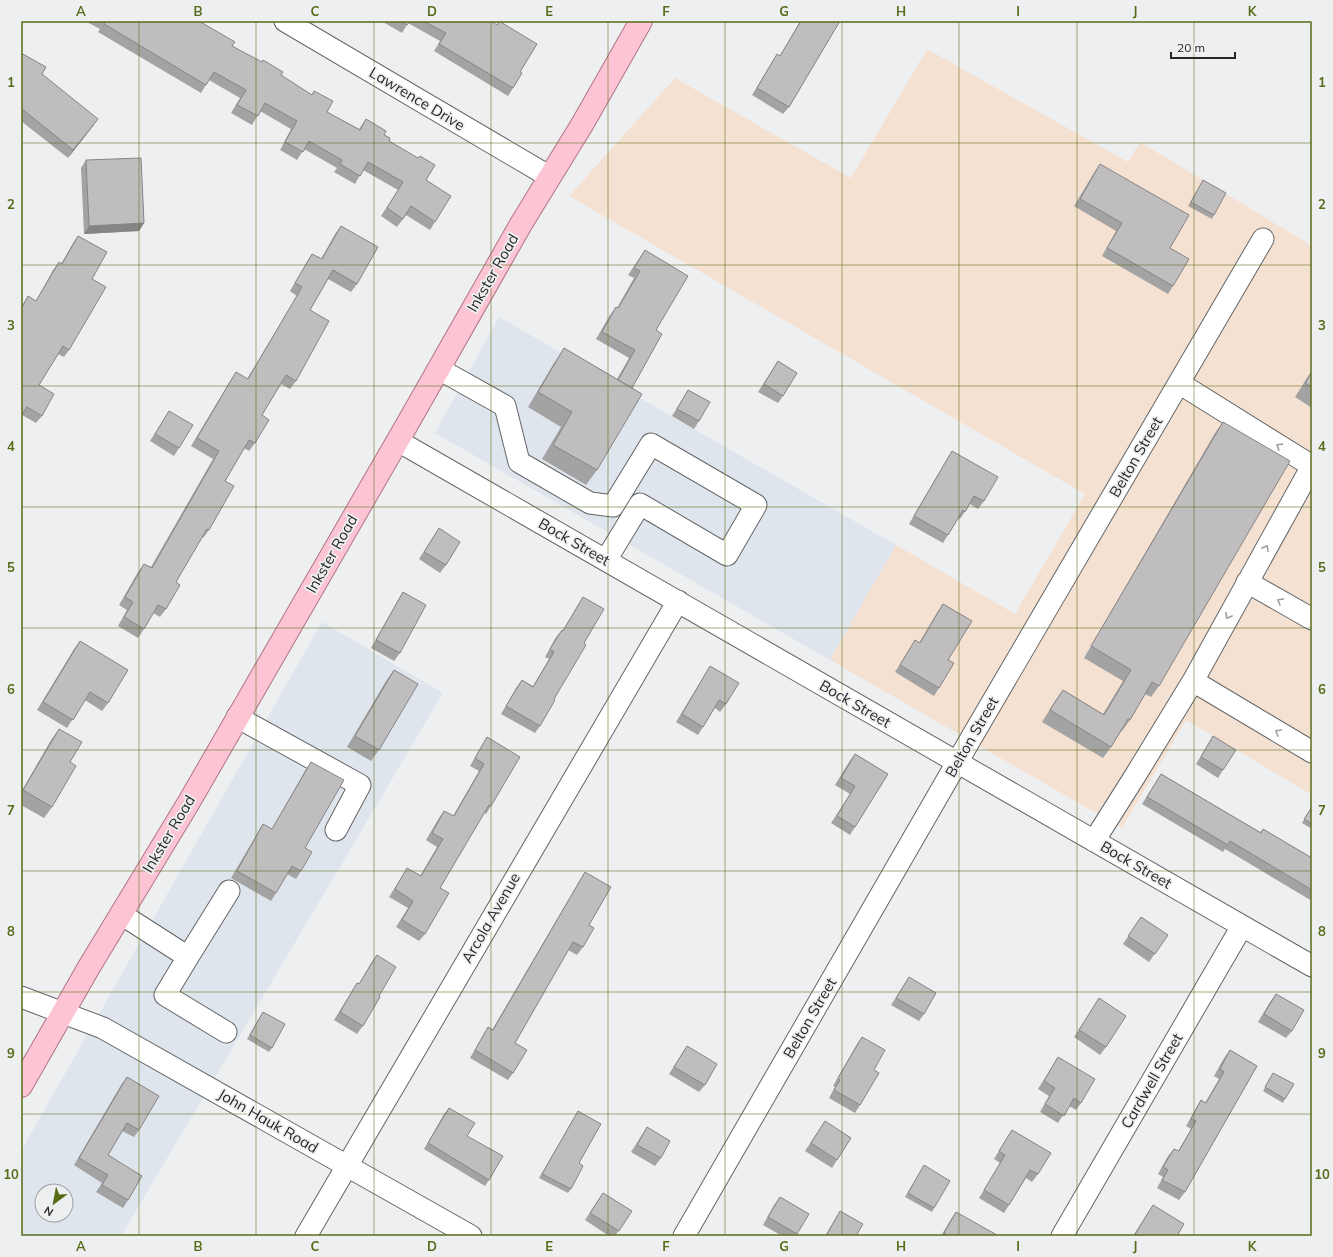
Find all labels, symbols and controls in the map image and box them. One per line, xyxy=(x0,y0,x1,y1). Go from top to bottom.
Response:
text: A xyxy=(76,3,86,19)
text: B xyxy=(194,3,203,19)
text: C xyxy=(311,3,320,19)
text: D xyxy=(427,3,437,19)
text: E xyxy=(545,3,553,19)
text: F xyxy=(662,3,670,19)
text: G xyxy=(779,3,789,19)
text: H xyxy=(896,3,906,19)
text: I xyxy=(1016,3,1020,19)
text: J xyxy=(1133,3,1137,19)
text: K xyxy=(1248,3,1258,19)
scale bar xyxy=(1171,34,1235,60)
text: 20 m xyxy=(1177,40,1205,55)
street label: Lawrence Drive xyxy=(366,63,468,135)
text: 1 xyxy=(7,74,15,90)
text: 1 xyxy=(1318,74,1326,90)
text: 2 xyxy=(7,196,15,212)
text: 2 xyxy=(1318,196,1326,212)
street label: Inkster Road xyxy=(463,230,523,315)
text: 3 xyxy=(7,317,15,333)
text: 3 xyxy=(1318,317,1326,333)
street label: Belton Street xyxy=(1105,413,1166,500)
text: 4 xyxy=(7,438,15,454)
text: 4 xyxy=(1318,438,1326,454)
one-way arrow xyxy=(1276,443,1283,451)
street label: Inkster Road xyxy=(302,511,362,596)
street label: Bock Street xyxy=(535,514,613,570)
one-way arrow xyxy=(1262,545,1269,552)
text: 5 xyxy=(7,559,15,575)
text: 5 xyxy=(1318,559,1326,575)
one-way arrow xyxy=(1277,598,1284,605)
one-way arrow xyxy=(1226,612,1233,620)
street label: Bock Street xyxy=(816,676,894,732)
text: 6 xyxy=(7,681,15,697)
text: 6 xyxy=(1318,681,1326,697)
street label: Belton Street xyxy=(941,693,1002,780)
one-way arrow xyxy=(1275,729,1282,736)
street label: Inkster Road xyxy=(138,792,199,876)
text: 7 xyxy=(7,802,15,818)
text: 7 xyxy=(1318,802,1326,818)
street label: Bock Street xyxy=(1097,837,1175,893)
street label: Arcola Avenue xyxy=(457,869,524,966)
text: 8 xyxy=(7,923,15,939)
text: 8 xyxy=(1318,923,1326,939)
street label: Belton Street xyxy=(779,974,840,1061)
street label: Cardwell Street xyxy=(1117,1030,1187,1132)
text: 9 xyxy=(7,1045,15,1061)
text: 9 xyxy=(1318,1045,1326,1061)
street label: John Hauk Road xyxy=(215,1084,322,1157)
text: 10 xyxy=(3,1166,19,1182)
text: 10 xyxy=(1314,1166,1330,1182)
north arrow xyxy=(34,1183,74,1223)
text: N xyxy=(41,1203,56,1220)
text: A xyxy=(76,1238,86,1254)
text: B xyxy=(194,1238,203,1254)
text: C xyxy=(311,1238,320,1254)
text: D xyxy=(427,1238,437,1254)
text: E xyxy=(545,1238,553,1254)
text: F xyxy=(662,1238,670,1254)
text: G xyxy=(779,1238,789,1254)
text: H xyxy=(896,1238,906,1254)
text: I xyxy=(1016,1238,1020,1254)
text: J xyxy=(1133,1238,1137,1254)
text: K xyxy=(1248,1238,1258,1254)

